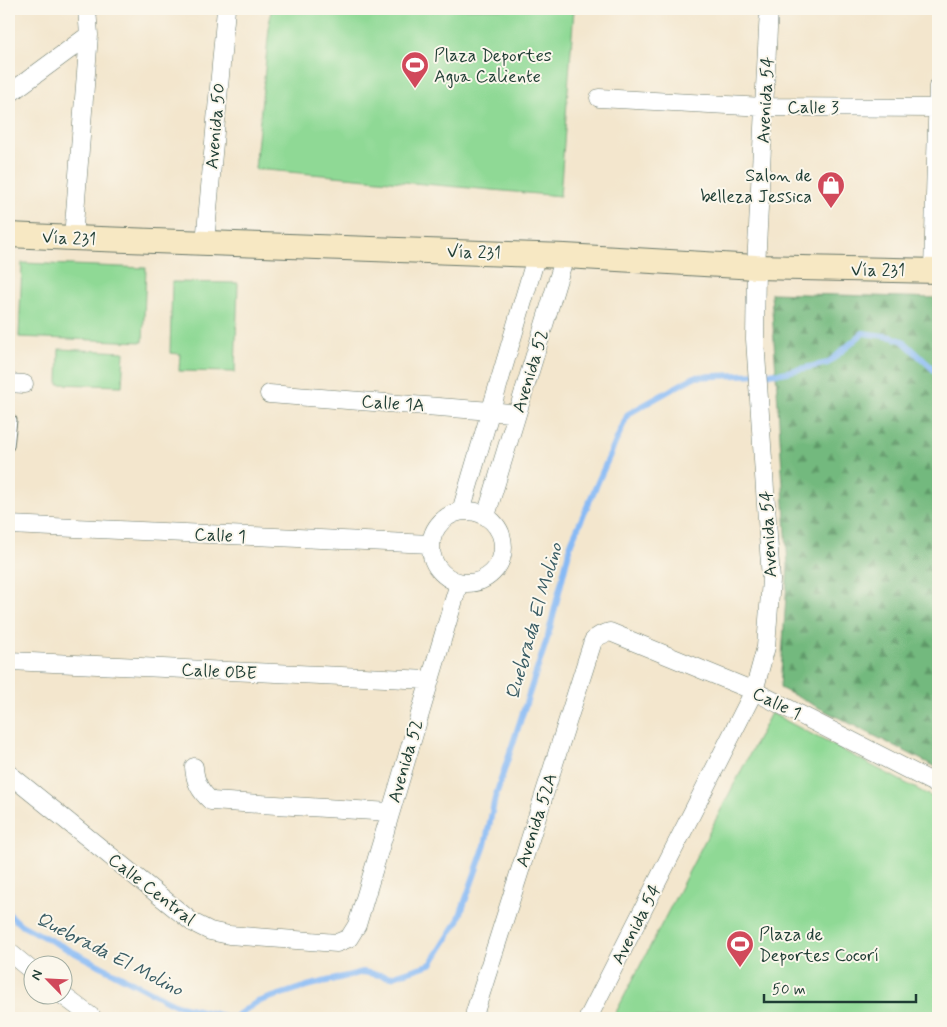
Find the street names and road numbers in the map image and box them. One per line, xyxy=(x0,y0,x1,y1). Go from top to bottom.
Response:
street label: Avenida 54 xyxy=(752,56,780,144)
street label: Avenida 50 xyxy=(200,82,232,170)
street label: Calle 3 xyxy=(787,96,839,120)
street label: Vía 231 xyxy=(41,226,97,252)
street label: Vía 231 xyxy=(446,240,501,266)
street label: Vía 231 xyxy=(851,259,905,283)
street label: Avenida 52 xyxy=(507,327,555,416)
street label: Calle 1A xyxy=(360,390,425,418)
street label: Avenida 54 xyxy=(755,490,783,578)
street label: Calle 1 xyxy=(194,523,246,549)
street label: Calle 0BE xyxy=(181,658,257,686)
street label: Calle 1 xyxy=(748,682,805,726)
street label: Avenida 52 xyxy=(383,717,429,806)
street label: Avenida 52A xyxy=(510,770,563,870)
street label: Calle Central xyxy=(103,848,200,931)
street label: Avenida 54 xyxy=(606,880,667,969)

